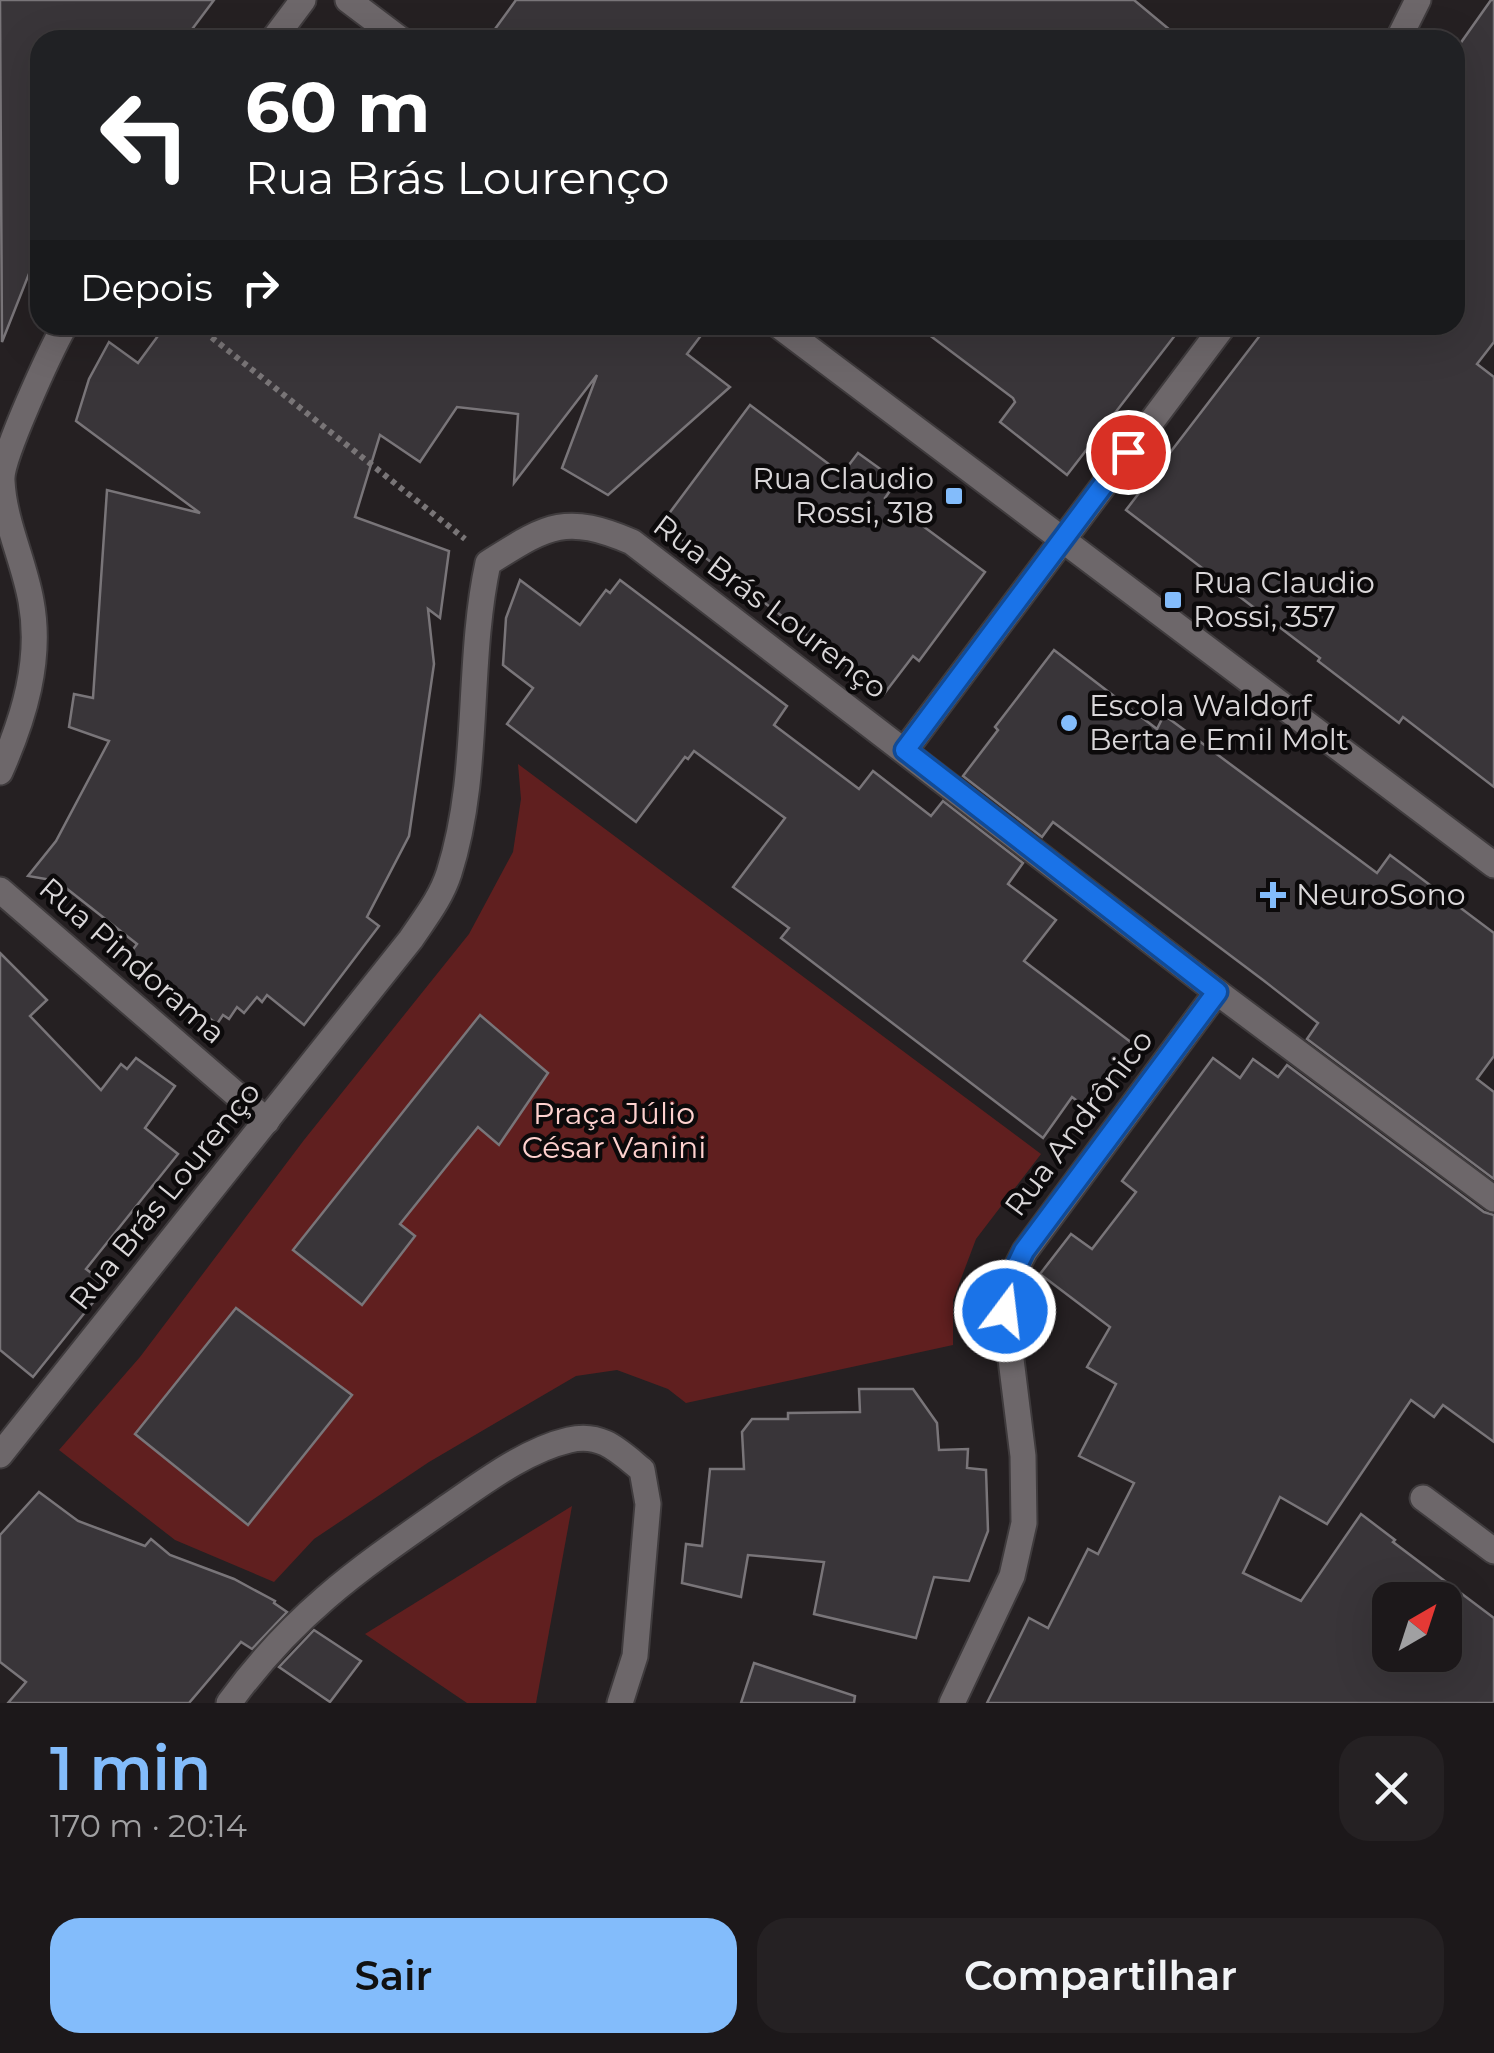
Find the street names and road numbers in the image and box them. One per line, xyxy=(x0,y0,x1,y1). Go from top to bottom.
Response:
street label: Rua Brás Lourenço xyxy=(646,507,894,707)
street label: Rua Pindorama xyxy=(32,870,233,1052)
street label: Rua Andrônico xyxy=(996,1022,1161,1223)
street label: Rua Brás Lourenço xyxy=(61,1074,268,1317)

